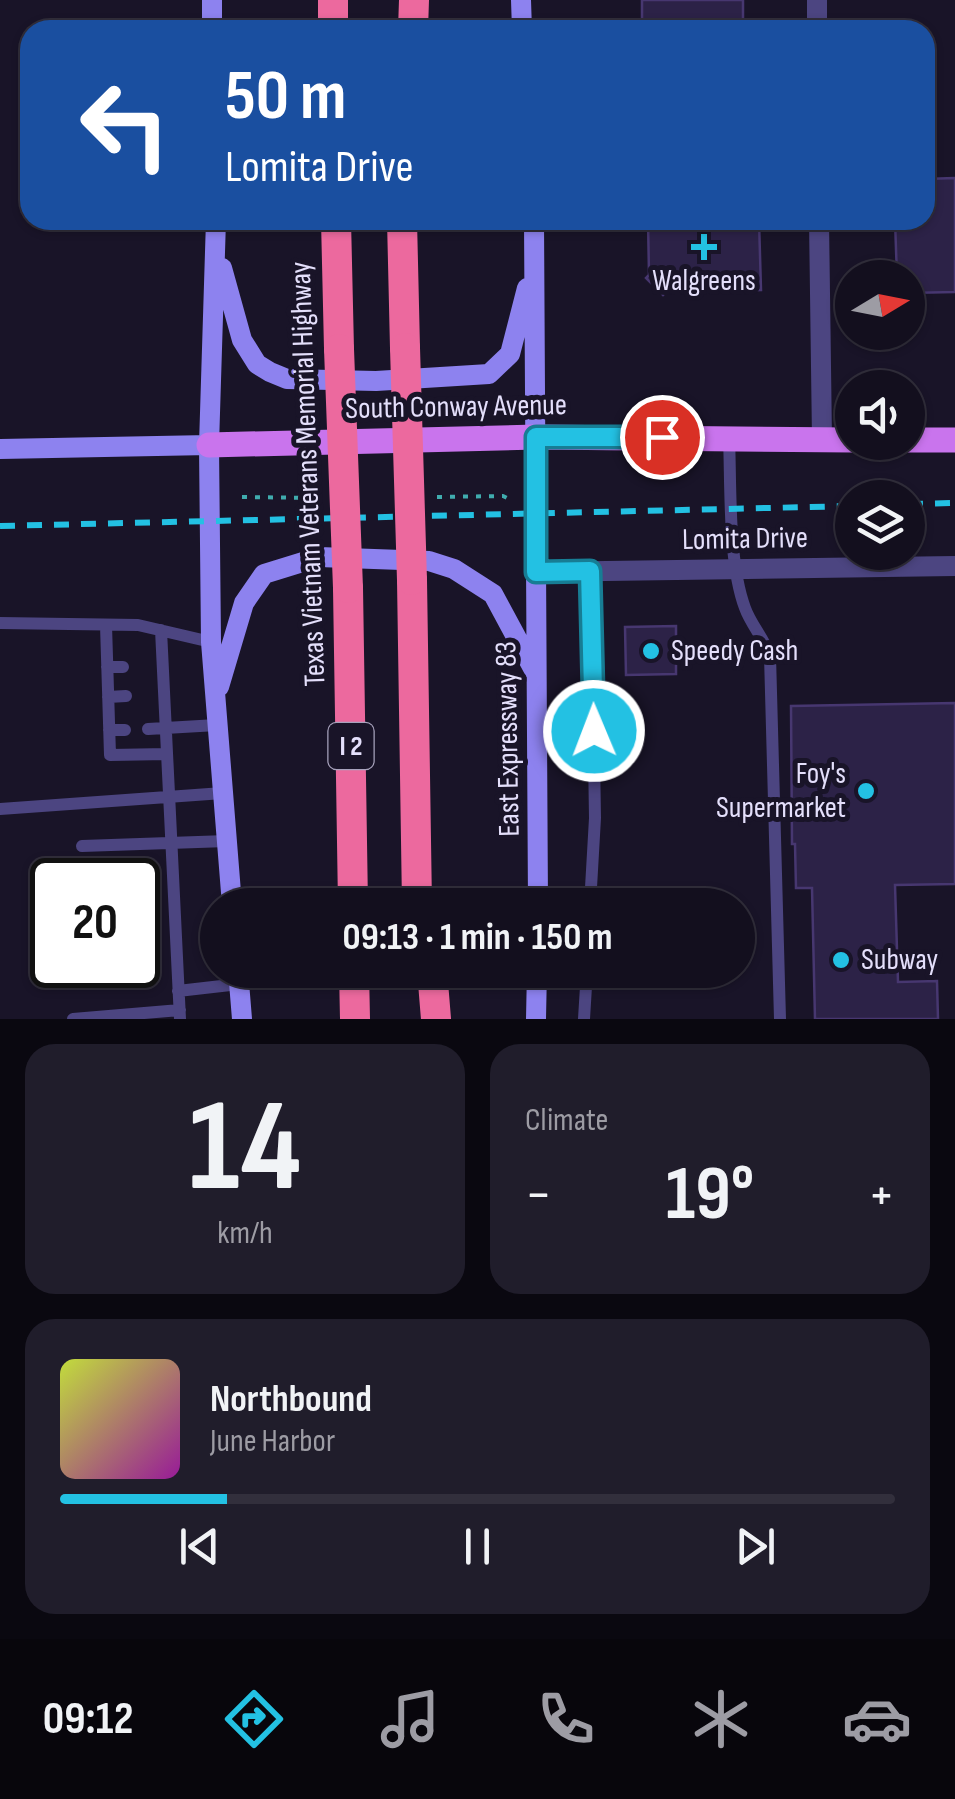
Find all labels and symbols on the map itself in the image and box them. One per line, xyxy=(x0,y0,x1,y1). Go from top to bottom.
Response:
marker: Walgreens xyxy=(693,236,715,258)
north arrow xyxy=(835,260,925,350)
street label: Texas Vietnam Veterans Memorial Highway xyxy=(283,261,333,687)
place label: Walgreens xyxy=(652,263,756,299)
street label: South Conway Avenue xyxy=(345,387,567,427)
pin xyxy=(620,395,705,480)
street label: Lomita Drive xyxy=(682,520,808,558)
place label: Speedy Cash xyxy=(671,633,798,669)
marker: Speedy Cash xyxy=(640,640,662,662)
street label: East Expressway 83 xyxy=(488,641,528,837)
position arrow xyxy=(542,679,646,783)
road number: I 2 xyxy=(328,723,374,769)
place label: Foy's Supermarket xyxy=(716,756,846,826)
marker: Foy's Supermarket xyxy=(855,780,877,802)
speed limit sign: 20 xyxy=(30,858,160,988)
place label: Subway xyxy=(861,942,938,978)
marker: Subway xyxy=(830,949,852,971)

